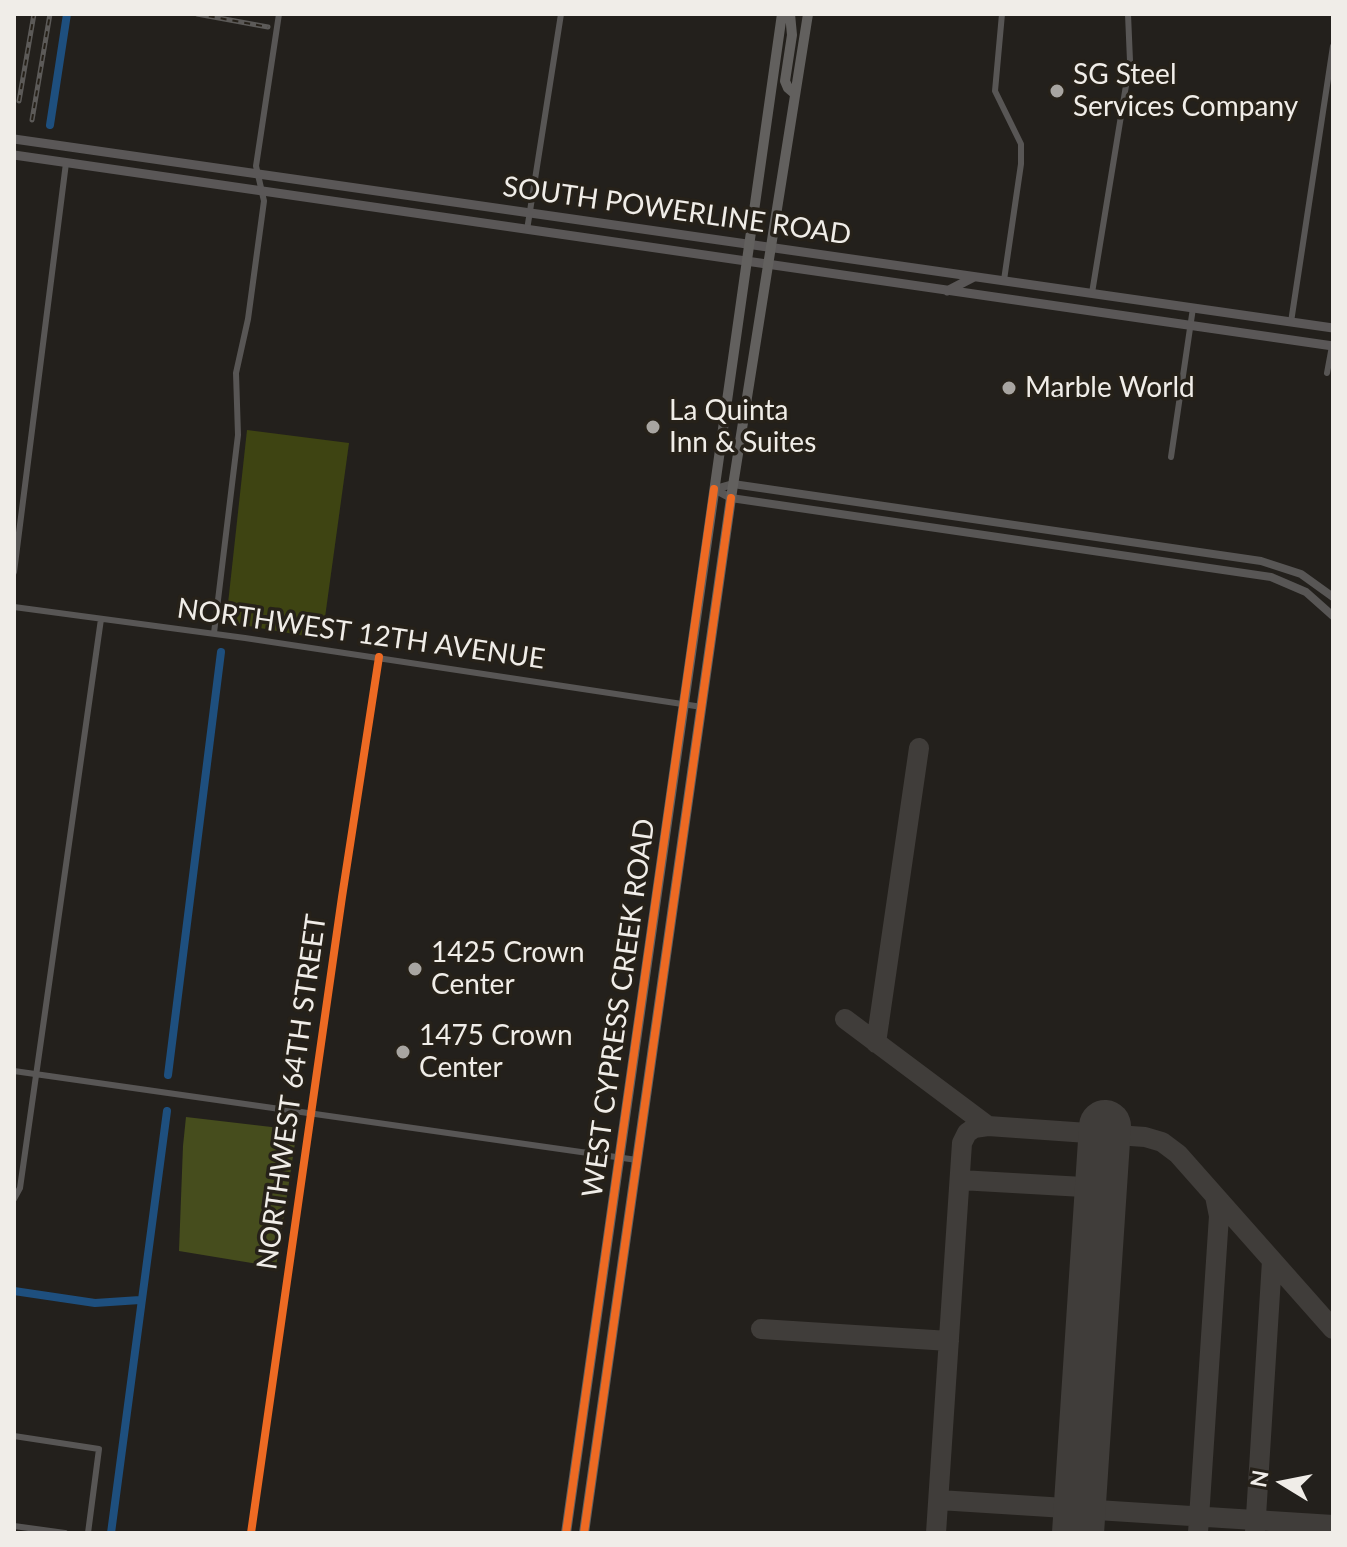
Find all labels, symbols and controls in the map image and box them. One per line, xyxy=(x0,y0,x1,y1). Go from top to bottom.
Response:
place label: SG Steel Services Company xyxy=(1073,58,1298,124)
marker: SG Steel Services Company xyxy=(1048,82,1066,100)
street label: SOUTH POWERLINE ROAD xyxy=(501,170,853,252)
place label: Marble World xyxy=(1025,371,1195,405)
marker: Marble World xyxy=(1000,379,1018,397)
place label: La Quinta Inn & Suites xyxy=(669,394,816,460)
marker: La Quinta Inn & Suites xyxy=(644,418,662,436)
street label: NORTHWEST 12TH AVENUE xyxy=(175,592,547,676)
street label: WEST CYPRESS CREEK ROAD xyxy=(576,816,662,1200)
street label: NORTHWEST 64TH STREET xyxy=(250,912,334,1272)
place label: 1425 Crown Center xyxy=(431,936,585,1002)
marker: 1425 Crown Center xyxy=(406,960,424,978)
place label: 1475 Crown Center xyxy=(419,1019,573,1085)
marker: 1475 Crown Center xyxy=(394,1043,412,1061)
north arrow xyxy=(1243,1443,1323,1523)
text: N xyxy=(1244,1468,1274,1489)

